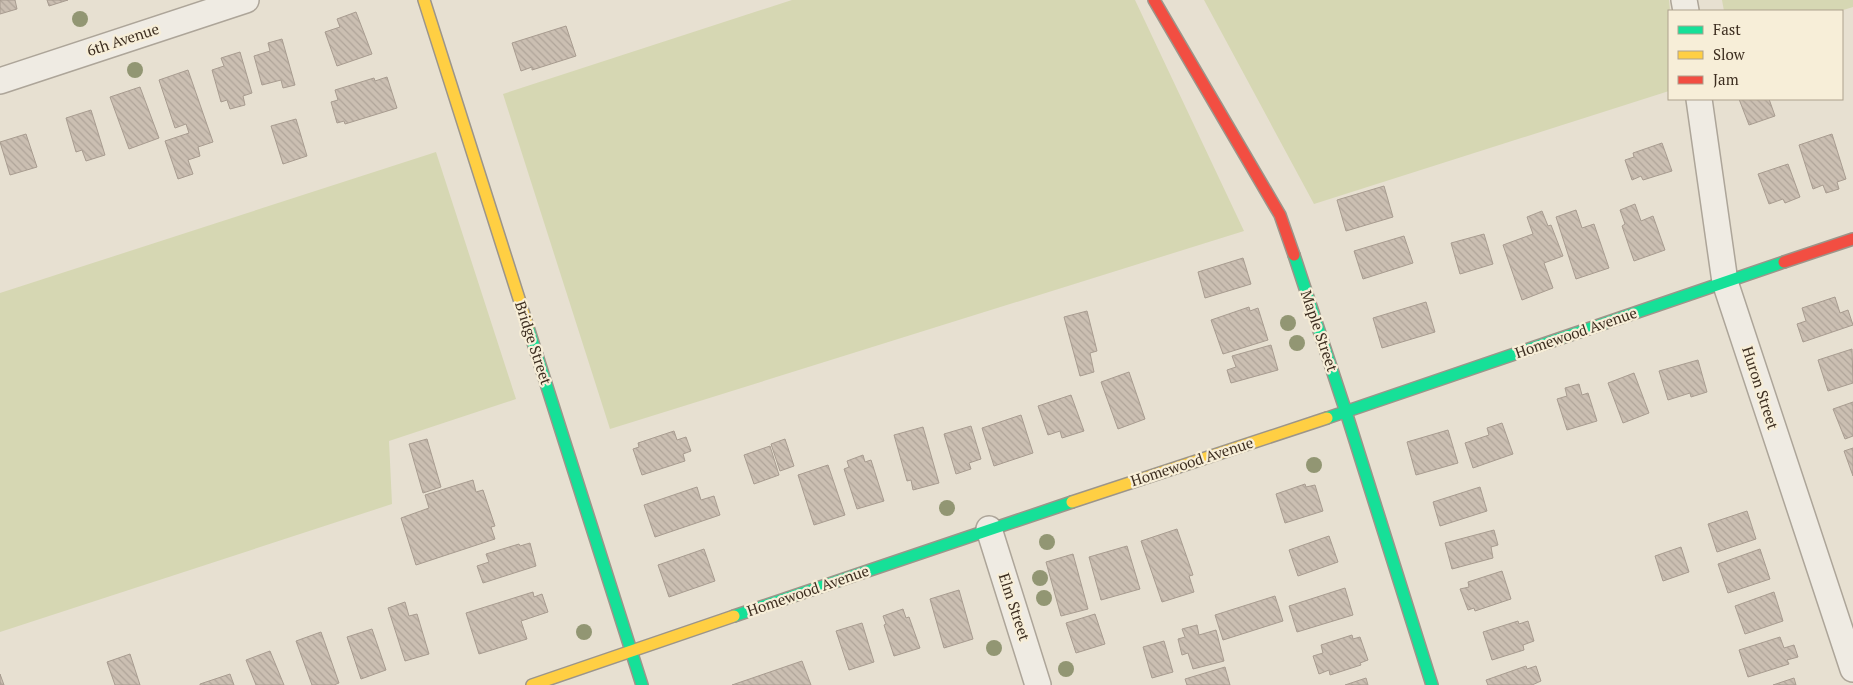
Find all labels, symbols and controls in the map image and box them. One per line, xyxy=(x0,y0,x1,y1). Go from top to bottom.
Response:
legend xyxy=(1668,10,1843,100)
street label: 6th Avenue xyxy=(84,18,161,60)
text: Fast xyxy=(1713,19,1741,39)
text: Slow xyxy=(1713,44,1746,64)
text: Jam xyxy=(1713,69,1739,89)
street label: Maple Street xyxy=(1297,287,1343,374)
street label: Bridge Street xyxy=(511,298,557,388)
street label: Homewood Avenue xyxy=(1512,302,1639,362)
street label: Huron Street xyxy=(1738,344,1784,432)
street label: Homewood Avenue xyxy=(1128,432,1256,490)
street label: Homewood Avenue xyxy=(744,560,871,620)
street label: Elm Street xyxy=(995,570,1035,643)

